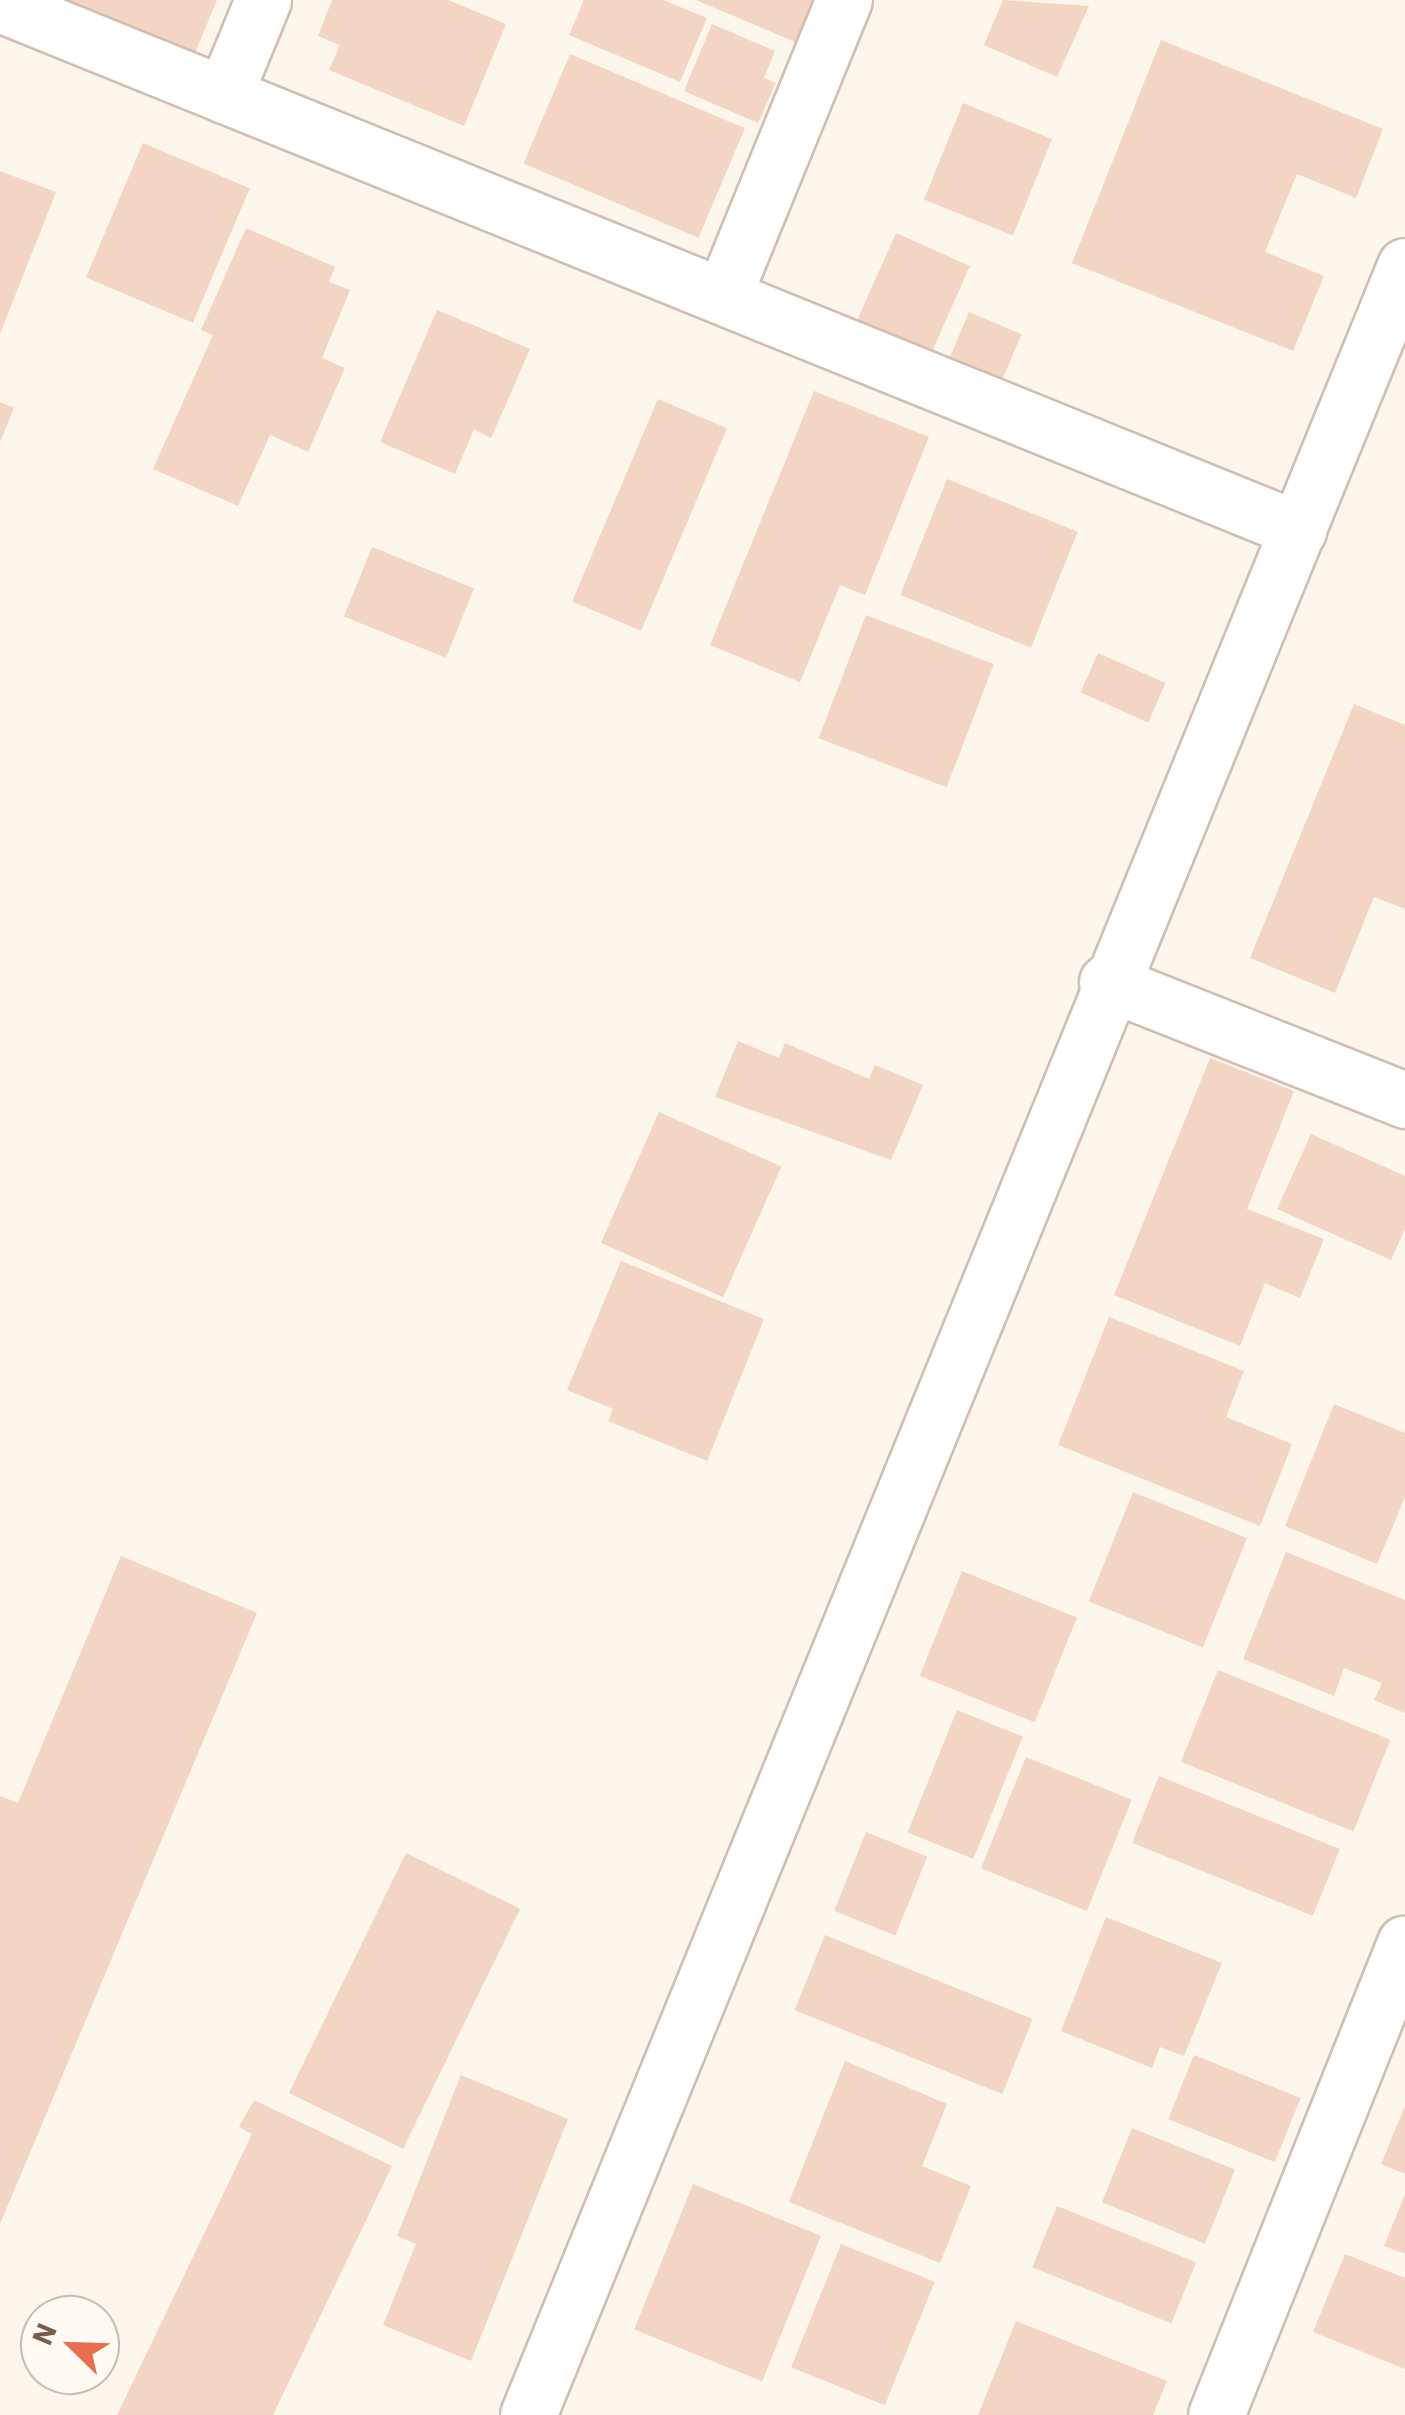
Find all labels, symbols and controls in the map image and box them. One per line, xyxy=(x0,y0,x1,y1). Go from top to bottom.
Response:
north arrow xyxy=(20,2295,120,2395)
text: N xyxy=(23,2317,65,2350)

